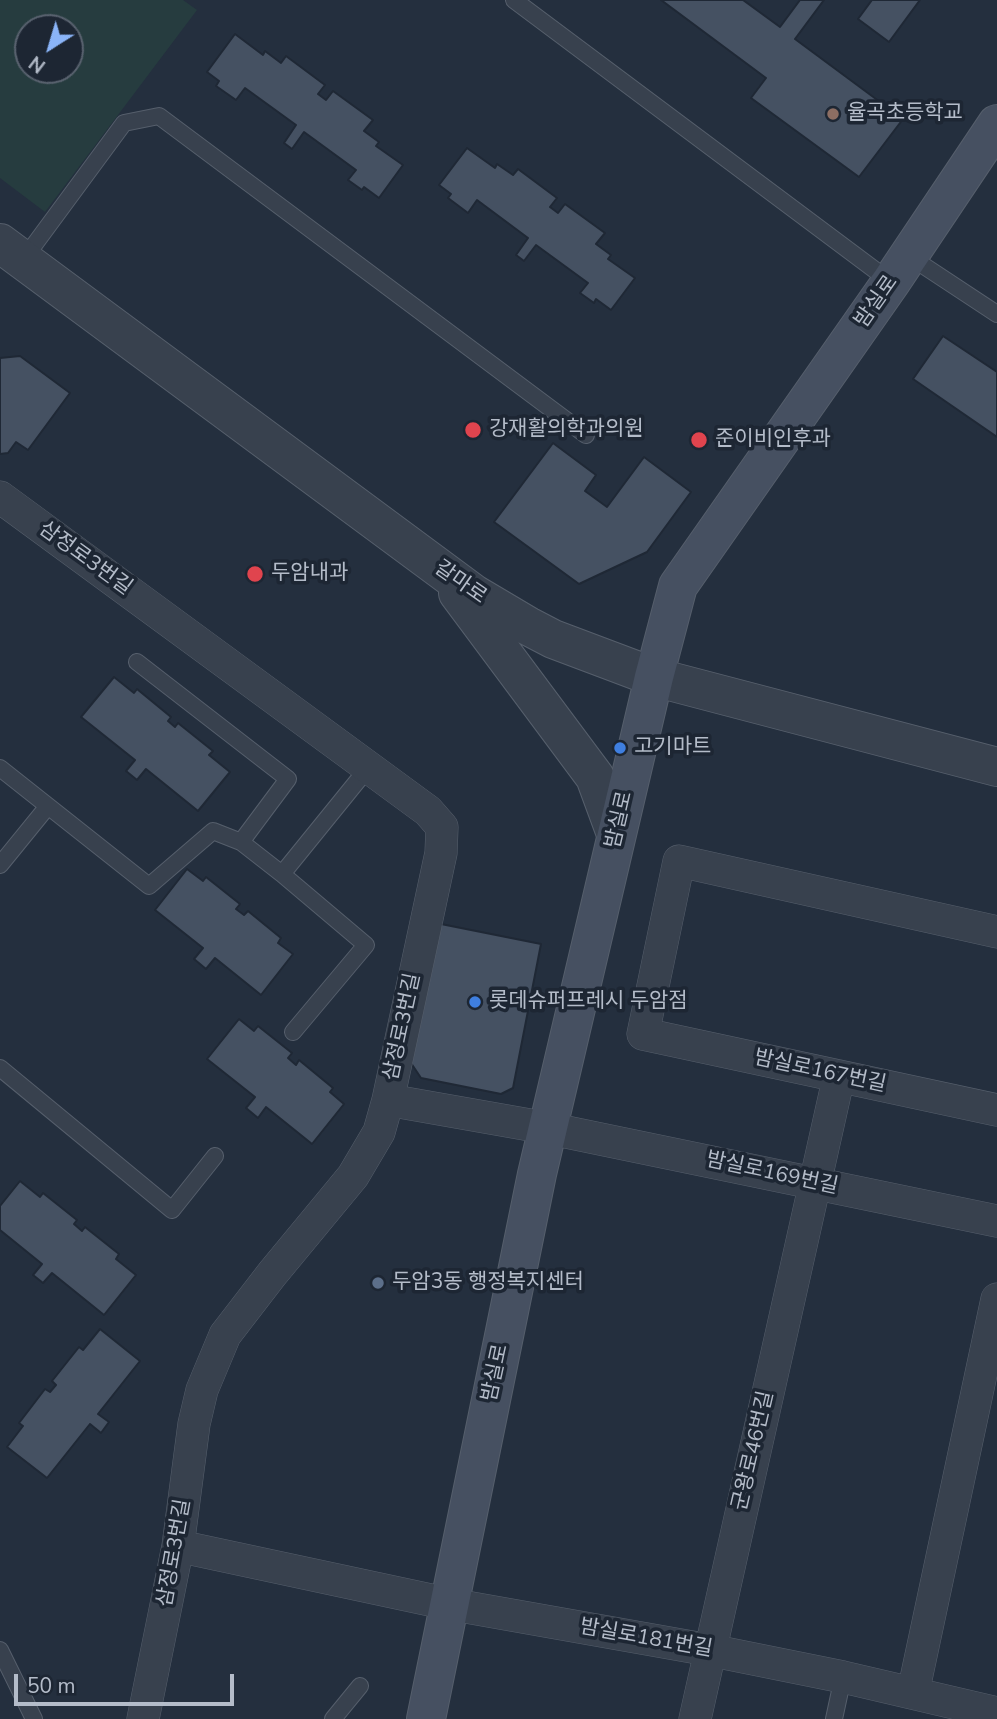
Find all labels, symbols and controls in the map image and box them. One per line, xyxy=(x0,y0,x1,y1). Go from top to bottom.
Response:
north arrow xyxy=(14,14,84,84)
text: N xyxy=(24,50,51,79)
place label: 율곡초등학교 xyxy=(847,101,963,127)
marker: 율곡초등학교 xyxy=(825,106,841,122)
street label: 밤실로 xyxy=(850,271,904,333)
place label: 강재활의학과의원 xyxy=(489,417,644,443)
marker: 강재활의학과의원 xyxy=(463,420,483,440)
place label: 준이비인후과 xyxy=(715,427,831,453)
marker: 준이비인후과 xyxy=(689,430,709,450)
street label: 삼정로3번길 xyxy=(33,517,137,601)
street label: 갈마로 xyxy=(429,556,491,610)
place label: 두암내과 xyxy=(271,561,348,587)
marker: 두암내과 xyxy=(245,564,265,584)
place label: 고기마트 xyxy=(634,735,711,761)
marker: 고기마트 xyxy=(612,740,628,756)
street label: 밤실로 xyxy=(601,789,639,851)
street label: 삼정로3번길 xyxy=(379,971,427,1083)
place label: 롯데슈퍼프레시 두암점 xyxy=(489,989,688,1015)
marker: 롯데슈퍼프레시 두암점 xyxy=(467,994,483,1010)
street label: 밤실로167번길 xyxy=(752,1046,888,1098)
street label: 밤실로169번길 xyxy=(704,1148,840,1200)
place label: 두암3동 행정복지센터 xyxy=(392,1270,584,1296)
marker: 두암3동 행정복지센터 xyxy=(370,1275,386,1291)
street label: 밤실로 xyxy=(478,1342,514,1404)
street label: 군왕로46번길 xyxy=(728,1389,780,1513)
street label: 삼정로3번길 xyxy=(153,1497,197,1609)
street label: 밤실로181번길 xyxy=(578,1615,714,1663)
scale bar xyxy=(18,1660,238,1704)
text: 50 m xyxy=(27,1672,76,1700)

